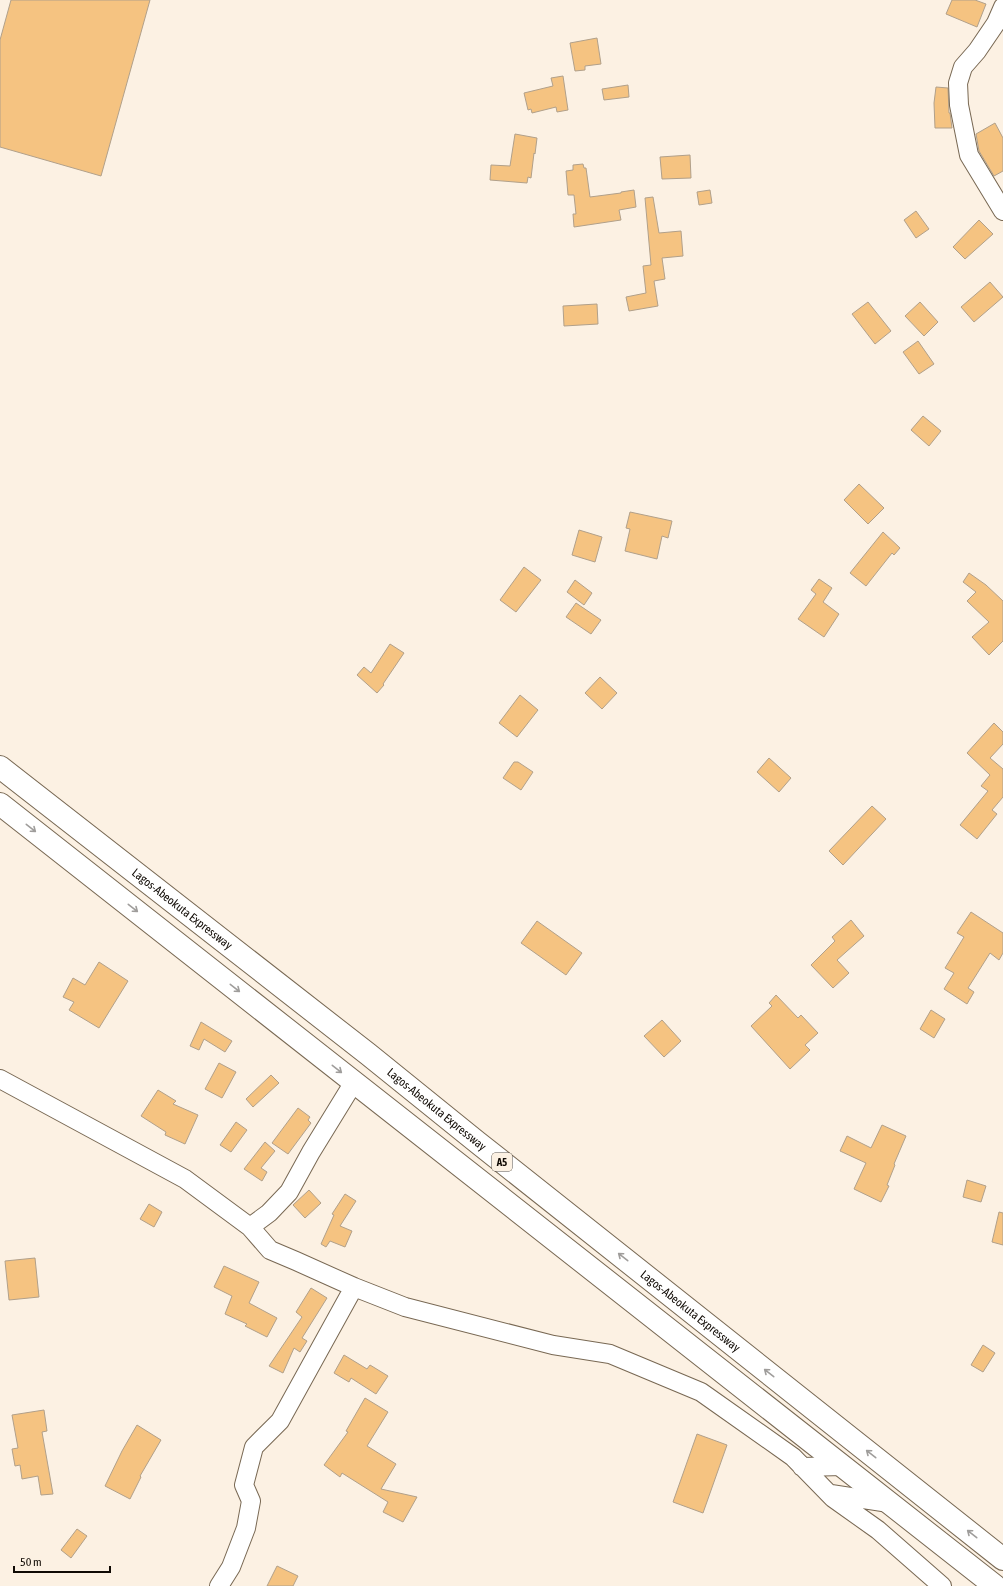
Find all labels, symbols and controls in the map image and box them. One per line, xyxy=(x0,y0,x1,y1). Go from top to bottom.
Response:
one-way arrow xyxy=(25,824,36,832)
street label: Lagos-Abeokuta Expressway xyxy=(129,866,235,953)
one-way arrow xyxy=(127,904,138,913)
one-way arrow xyxy=(230,984,241,993)
one-way arrow xyxy=(332,1064,343,1073)
street label: Lagos-Abeokuta Expressway xyxy=(384,1065,489,1154)
road number: A5 xyxy=(492,1153,512,1171)
one-way arrow xyxy=(617,1253,628,1262)
street label: Lagos-Abeokuta Expressway xyxy=(638,1267,743,1355)
one-way arrow xyxy=(763,1369,774,1377)
one-way arrow xyxy=(865,1449,876,1458)
one-way arrow xyxy=(967,1530,978,1539)
scale bar xyxy=(14,1548,110,1574)
text: 50 m xyxy=(20,1555,42,1569)

